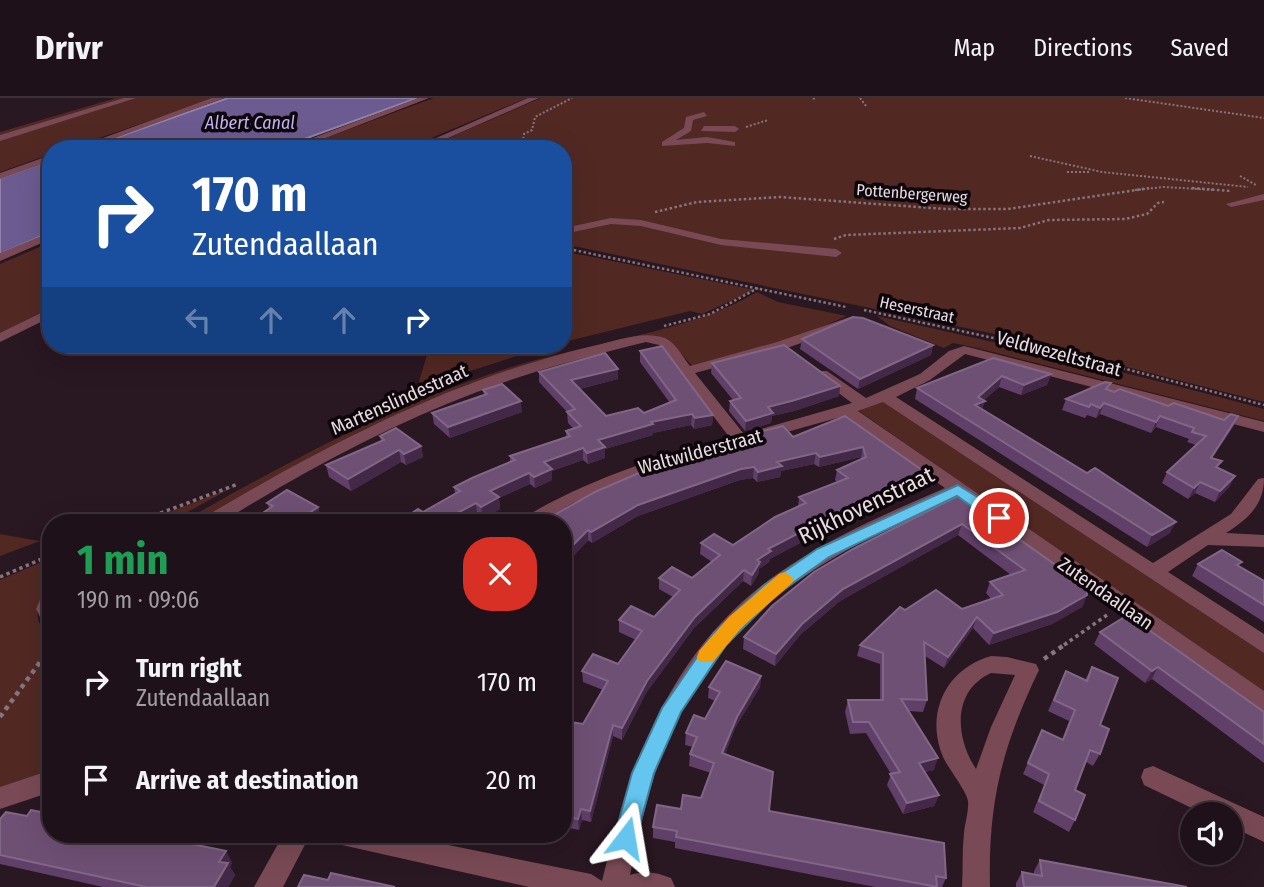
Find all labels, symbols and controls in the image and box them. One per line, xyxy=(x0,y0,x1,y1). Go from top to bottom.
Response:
text: Drivr xyxy=(35,28,103,68)
text: Map xyxy=(954,34,995,62)
text: Directions xyxy=(1033,34,1132,62)
text: Saved xyxy=(1170,34,1229,62)
water label: Albert Canal xyxy=(204,112,295,134)
text: 170 m xyxy=(192,165,308,224)
icon: right xyxy=(77,168,168,259)
street label: Pottenbergerweg xyxy=(856,180,969,207)
text: Zutendaallaan xyxy=(192,225,379,263)
street label: Heserstraat xyxy=(878,292,957,327)
icon: left xyxy=(179,301,217,339)
icon: ahead xyxy=(252,301,290,339)
icon: ahead xyxy=(325,301,363,339)
icon: right xyxy=(398,301,436,339)
street label: Veldwezeltstraat xyxy=(994,326,1125,381)
street label: Martenslindestraat xyxy=(327,359,472,440)
street label: Waltwilderstraat xyxy=(636,424,765,479)
street label: Rijkhovenstraat xyxy=(794,460,939,550)
pin xyxy=(969,488,1029,548)
icon: arrive xyxy=(980,499,1018,537)
text: 1 min xyxy=(77,535,168,585)
button: close xyxy=(463,537,537,611)
street label: Zutendaallaan xyxy=(1054,552,1158,635)
text: 190 m · 09:06 xyxy=(77,586,199,614)
text: Turn right xyxy=(136,653,242,684)
icon: right xyxy=(77,663,115,701)
text: 170 m xyxy=(477,667,537,698)
text: Zutendaallaan xyxy=(136,684,270,712)
icon: arrive xyxy=(77,761,115,799)
text: Arrive at destination xyxy=(136,765,359,796)
text: 20 m xyxy=(486,765,537,796)
position arrow xyxy=(589,801,663,875)
map controls xyxy=(1180,802,1243,865)
button: sound xyxy=(1180,802,1243,865)

